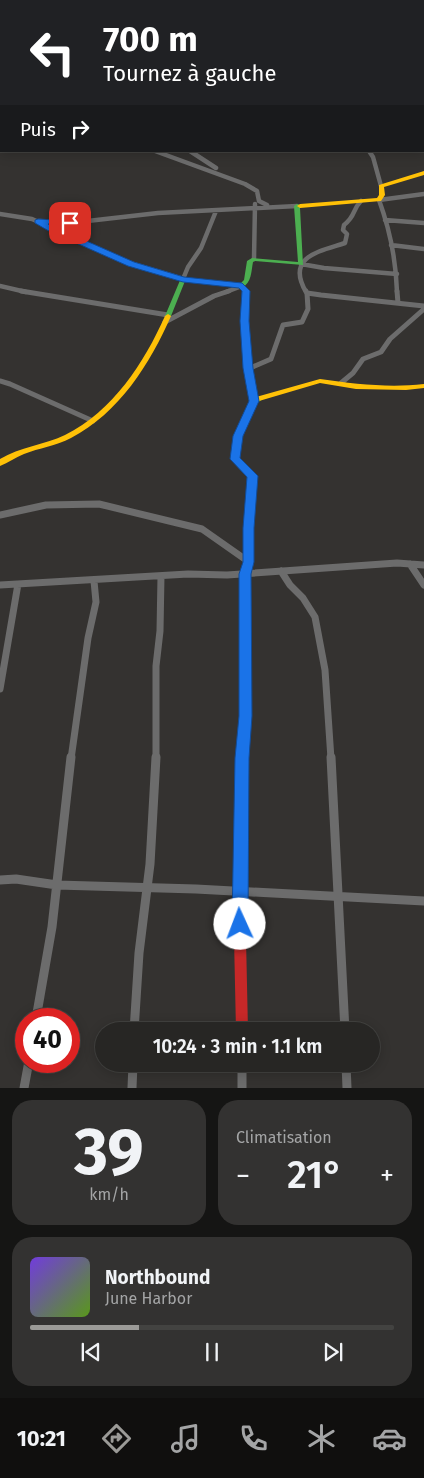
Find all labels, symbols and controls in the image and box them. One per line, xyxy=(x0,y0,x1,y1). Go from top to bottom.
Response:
text: 700 m xyxy=(103,18,198,60)
icon: left xyxy=(20,20,85,85)
text: Tournez à gauche xyxy=(103,60,276,87)
icon: right xyxy=(66,115,94,143)
text: Puis xyxy=(20,118,56,141)
pin xyxy=(49,202,91,244)
icon: arrive xyxy=(56,209,84,237)
position arrow xyxy=(213,897,265,949)
speed limit sign: 40 xyxy=(15,1008,80,1073)
text: 10:24 · 3 min · 1.1 km xyxy=(153,1035,322,1058)
text: 39 xyxy=(74,1113,144,1191)
text: Climatisation xyxy=(236,1128,332,1147)
text: 21° xyxy=(287,1152,343,1198)
text: − xyxy=(236,1159,250,1192)
text: + xyxy=(380,1159,394,1192)
text: km/h xyxy=(89,1185,129,1204)
text: Northbound xyxy=(105,1266,210,1289)
text: June Harbor xyxy=(105,1289,192,1308)
icon: previous xyxy=(77,1338,105,1366)
icon: pause xyxy=(198,1338,226,1366)
icon: next xyxy=(319,1338,347,1366)
icon: directions xyxy=(99,1421,134,1456)
icon: music xyxy=(168,1421,203,1456)
icon: phone xyxy=(236,1421,271,1456)
icon: climate xyxy=(304,1421,339,1456)
icon: car xyxy=(372,1421,407,1456)
text: 10:21 xyxy=(17,1425,66,1452)

